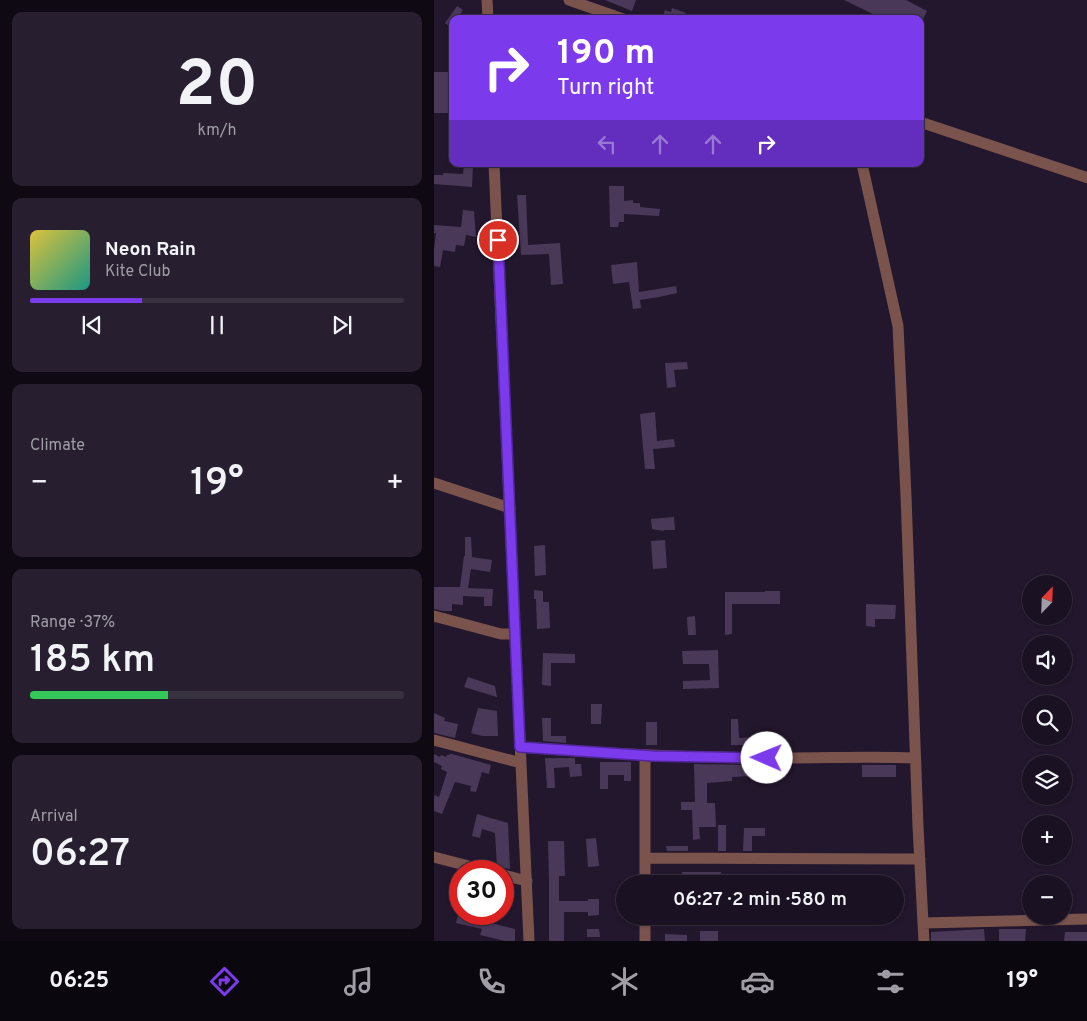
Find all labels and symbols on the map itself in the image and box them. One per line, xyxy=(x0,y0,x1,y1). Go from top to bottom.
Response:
pin xyxy=(477,219,519,261)
north arrow xyxy=(1022,575,1072,625)
position arrow xyxy=(740,731,792,783)
speed limit sign: 30 xyxy=(449,860,514,925)

